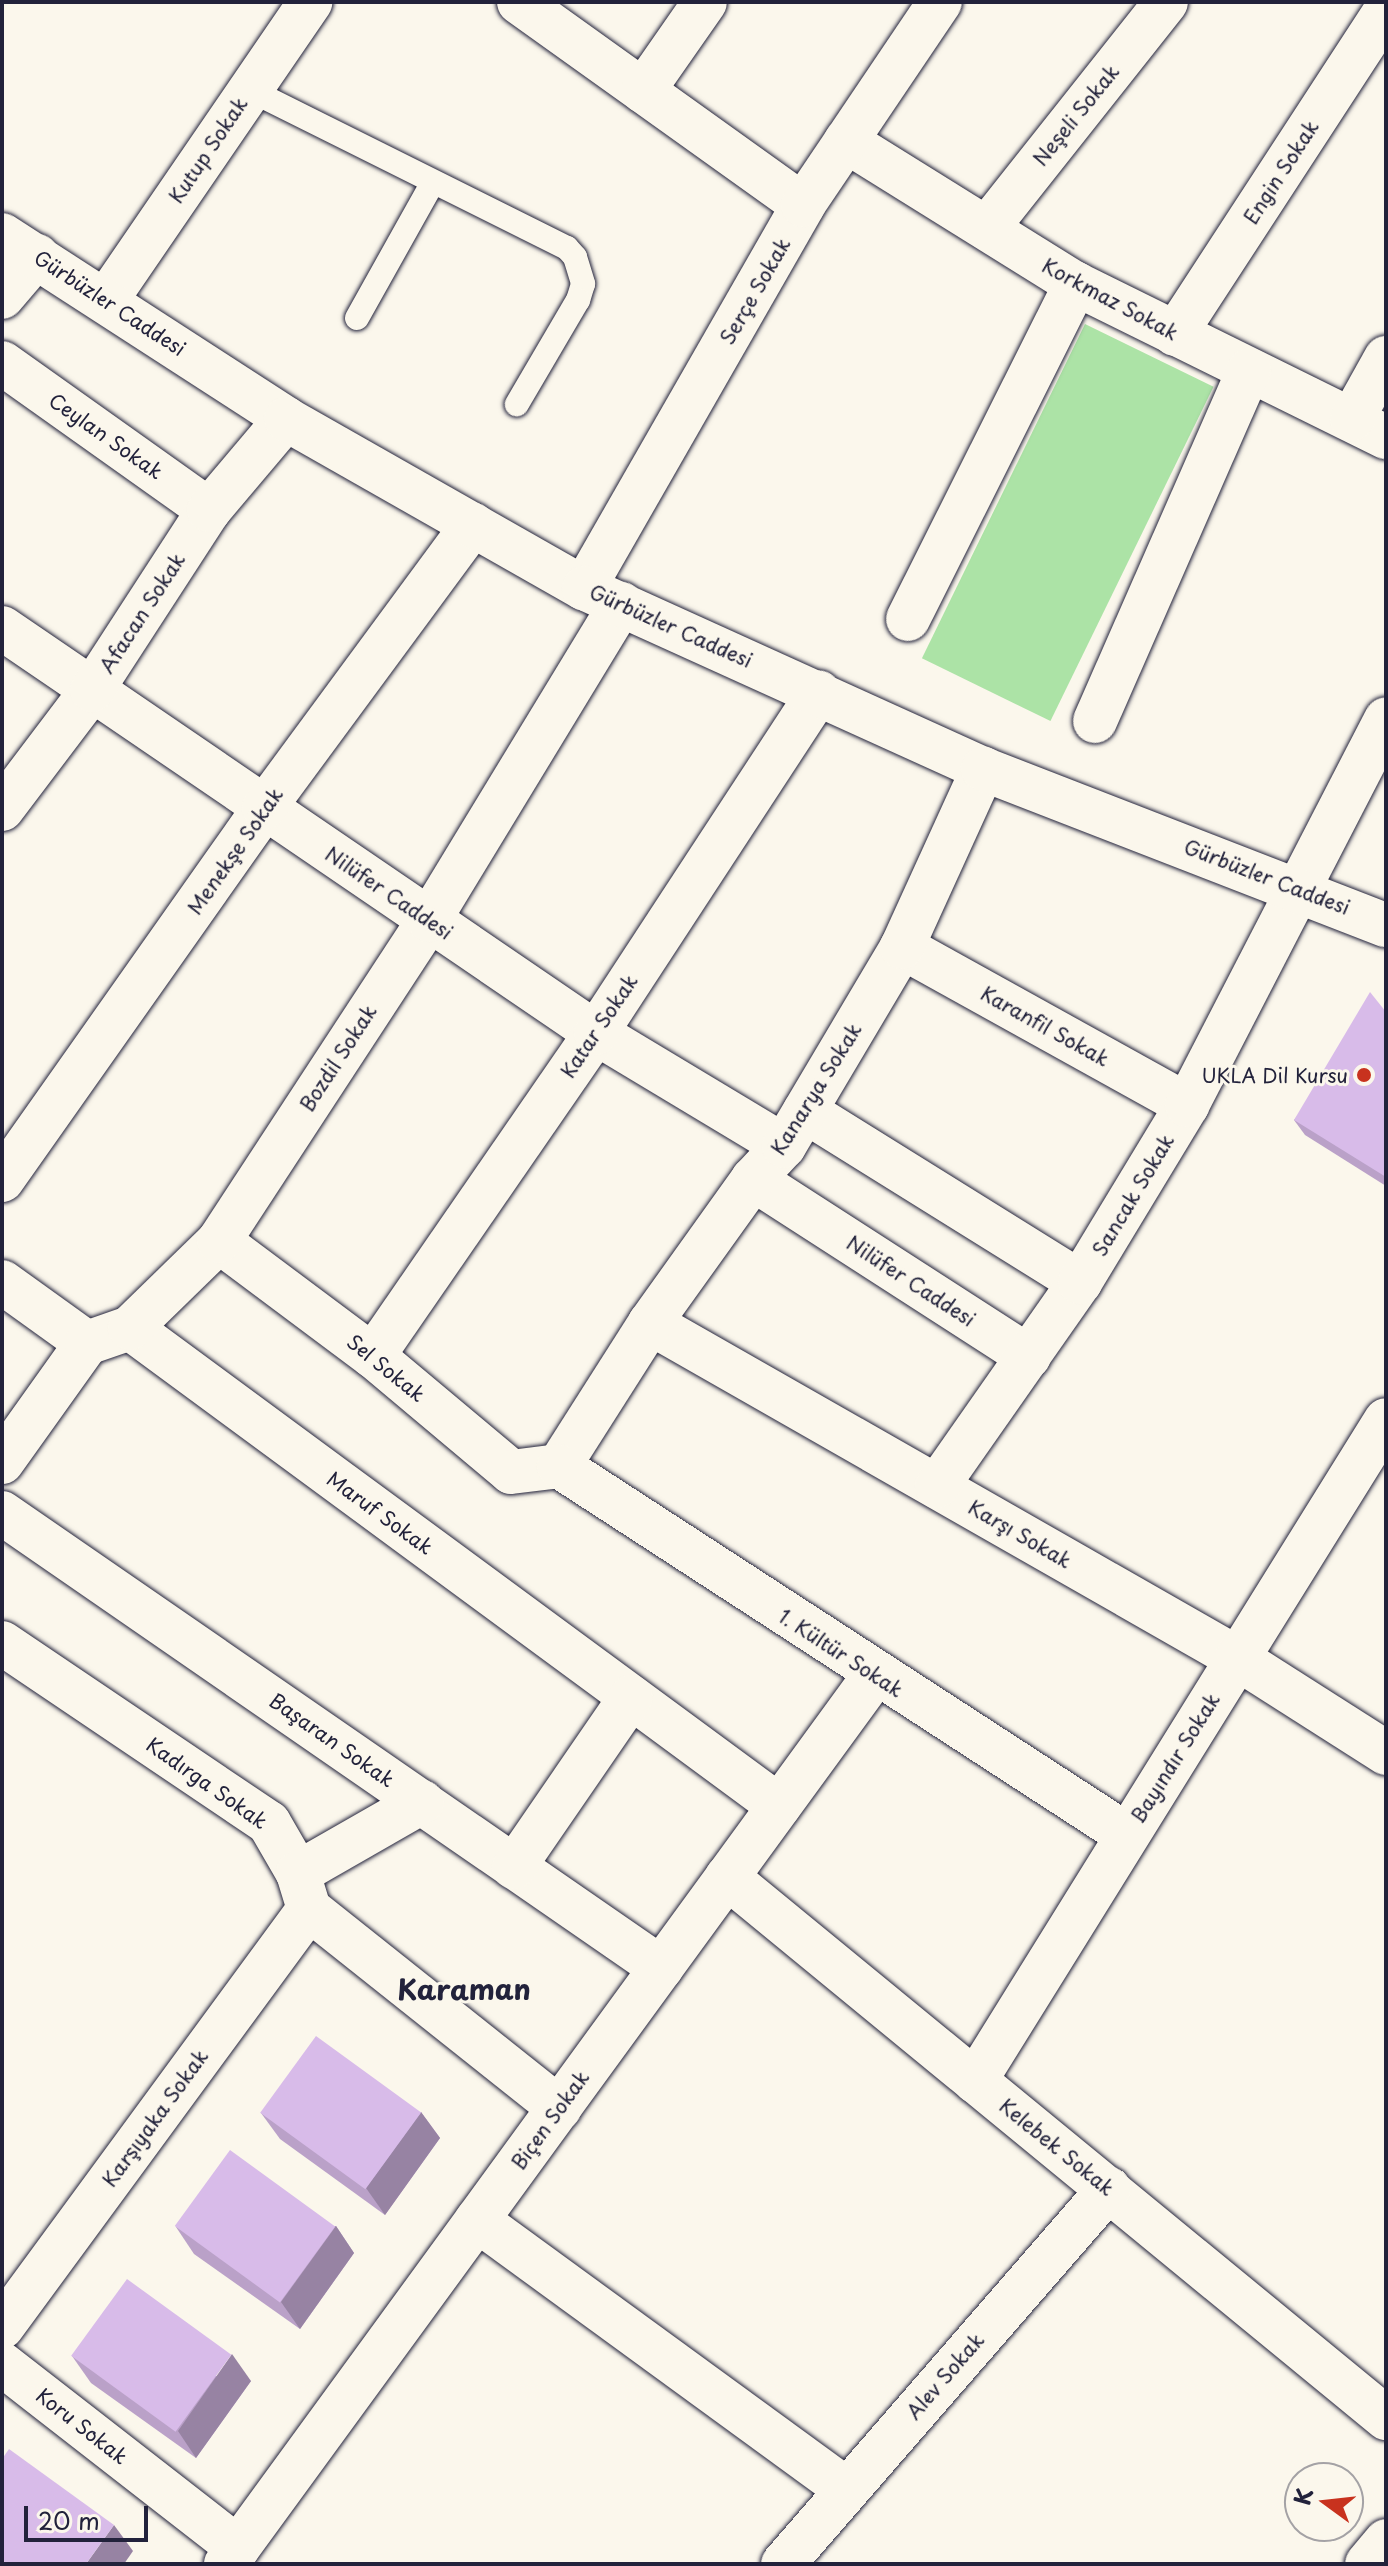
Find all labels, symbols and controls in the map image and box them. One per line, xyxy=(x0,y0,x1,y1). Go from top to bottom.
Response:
street label: Neşeli Sokak xyxy=(1028,59,1124,171)
street label: Kutup Sokak xyxy=(163,92,253,208)
street label: Engin Sokak xyxy=(1238,115,1324,229)
street label: Serçe Sokak xyxy=(715,233,795,349)
street label: Gürbüzler Caddesi xyxy=(30,245,190,361)
street label: Korkmaz Sokak xyxy=(1037,253,1183,345)
street label: Ceylan Sokak xyxy=(45,388,167,484)
street label: Afacan Sokak xyxy=(94,549,190,677)
street label: Gürbüzler Caddesi xyxy=(586,579,756,673)
street label: Menekşe Sokak xyxy=(182,783,288,919)
street label: Gürbüzler Caddesi xyxy=(1180,834,1354,920)
street label: Nilüfer Caddesi xyxy=(321,842,457,944)
street label: Katar Sokak xyxy=(555,969,643,1083)
street label: Karanfil Sokak xyxy=(976,981,1114,1071)
street label: Bozdil Sokak xyxy=(294,1000,382,1116)
street label: Kanarya Sokak xyxy=(766,1019,866,1159)
place label: UKLA Dil Kursu xyxy=(1200,1063,1348,1087)
marker: UKLA Dil Kursu xyxy=(1355,1066,1373,1084)
street label: Sancak Sokak xyxy=(1087,1129,1179,1261)
street label: Nilüfer Caddesi xyxy=(843,1231,979,1331)
street label: Sel Sokak xyxy=(342,1329,430,1407)
street label: Maruf Sokak xyxy=(322,1466,438,1560)
street label: Karşı Sokak xyxy=(964,1494,1076,1574)
street label: 1. Kültür Sokak xyxy=(773,1603,909,1703)
street label: Başaran Sokak xyxy=(265,1688,399,1792)
street label: Bayındır Sokak xyxy=(1125,1688,1225,1828)
street label: Kadırga Sokak xyxy=(141,1732,273,1834)
district label: Karaman xyxy=(397,1972,531,2006)
street label: Karşıyaka Sokak xyxy=(97,2044,213,2192)
street label: Biçen Sokak xyxy=(505,2065,595,2175)
street label: Kelebek Sokak xyxy=(995,2093,1119,2201)
street label: Alev Sokak xyxy=(900,2327,990,2425)
street label: Koru Sokak xyxy=(31,2383,133,2469)
north arrow xyxy=(1284,2462,1364,2542)
text: K xyxy=(1284,2484,1320,2508)
scale bar xyxy=(28,2490,152,2540)
text: 20 m xyxy=(38,2502,100,2538)

